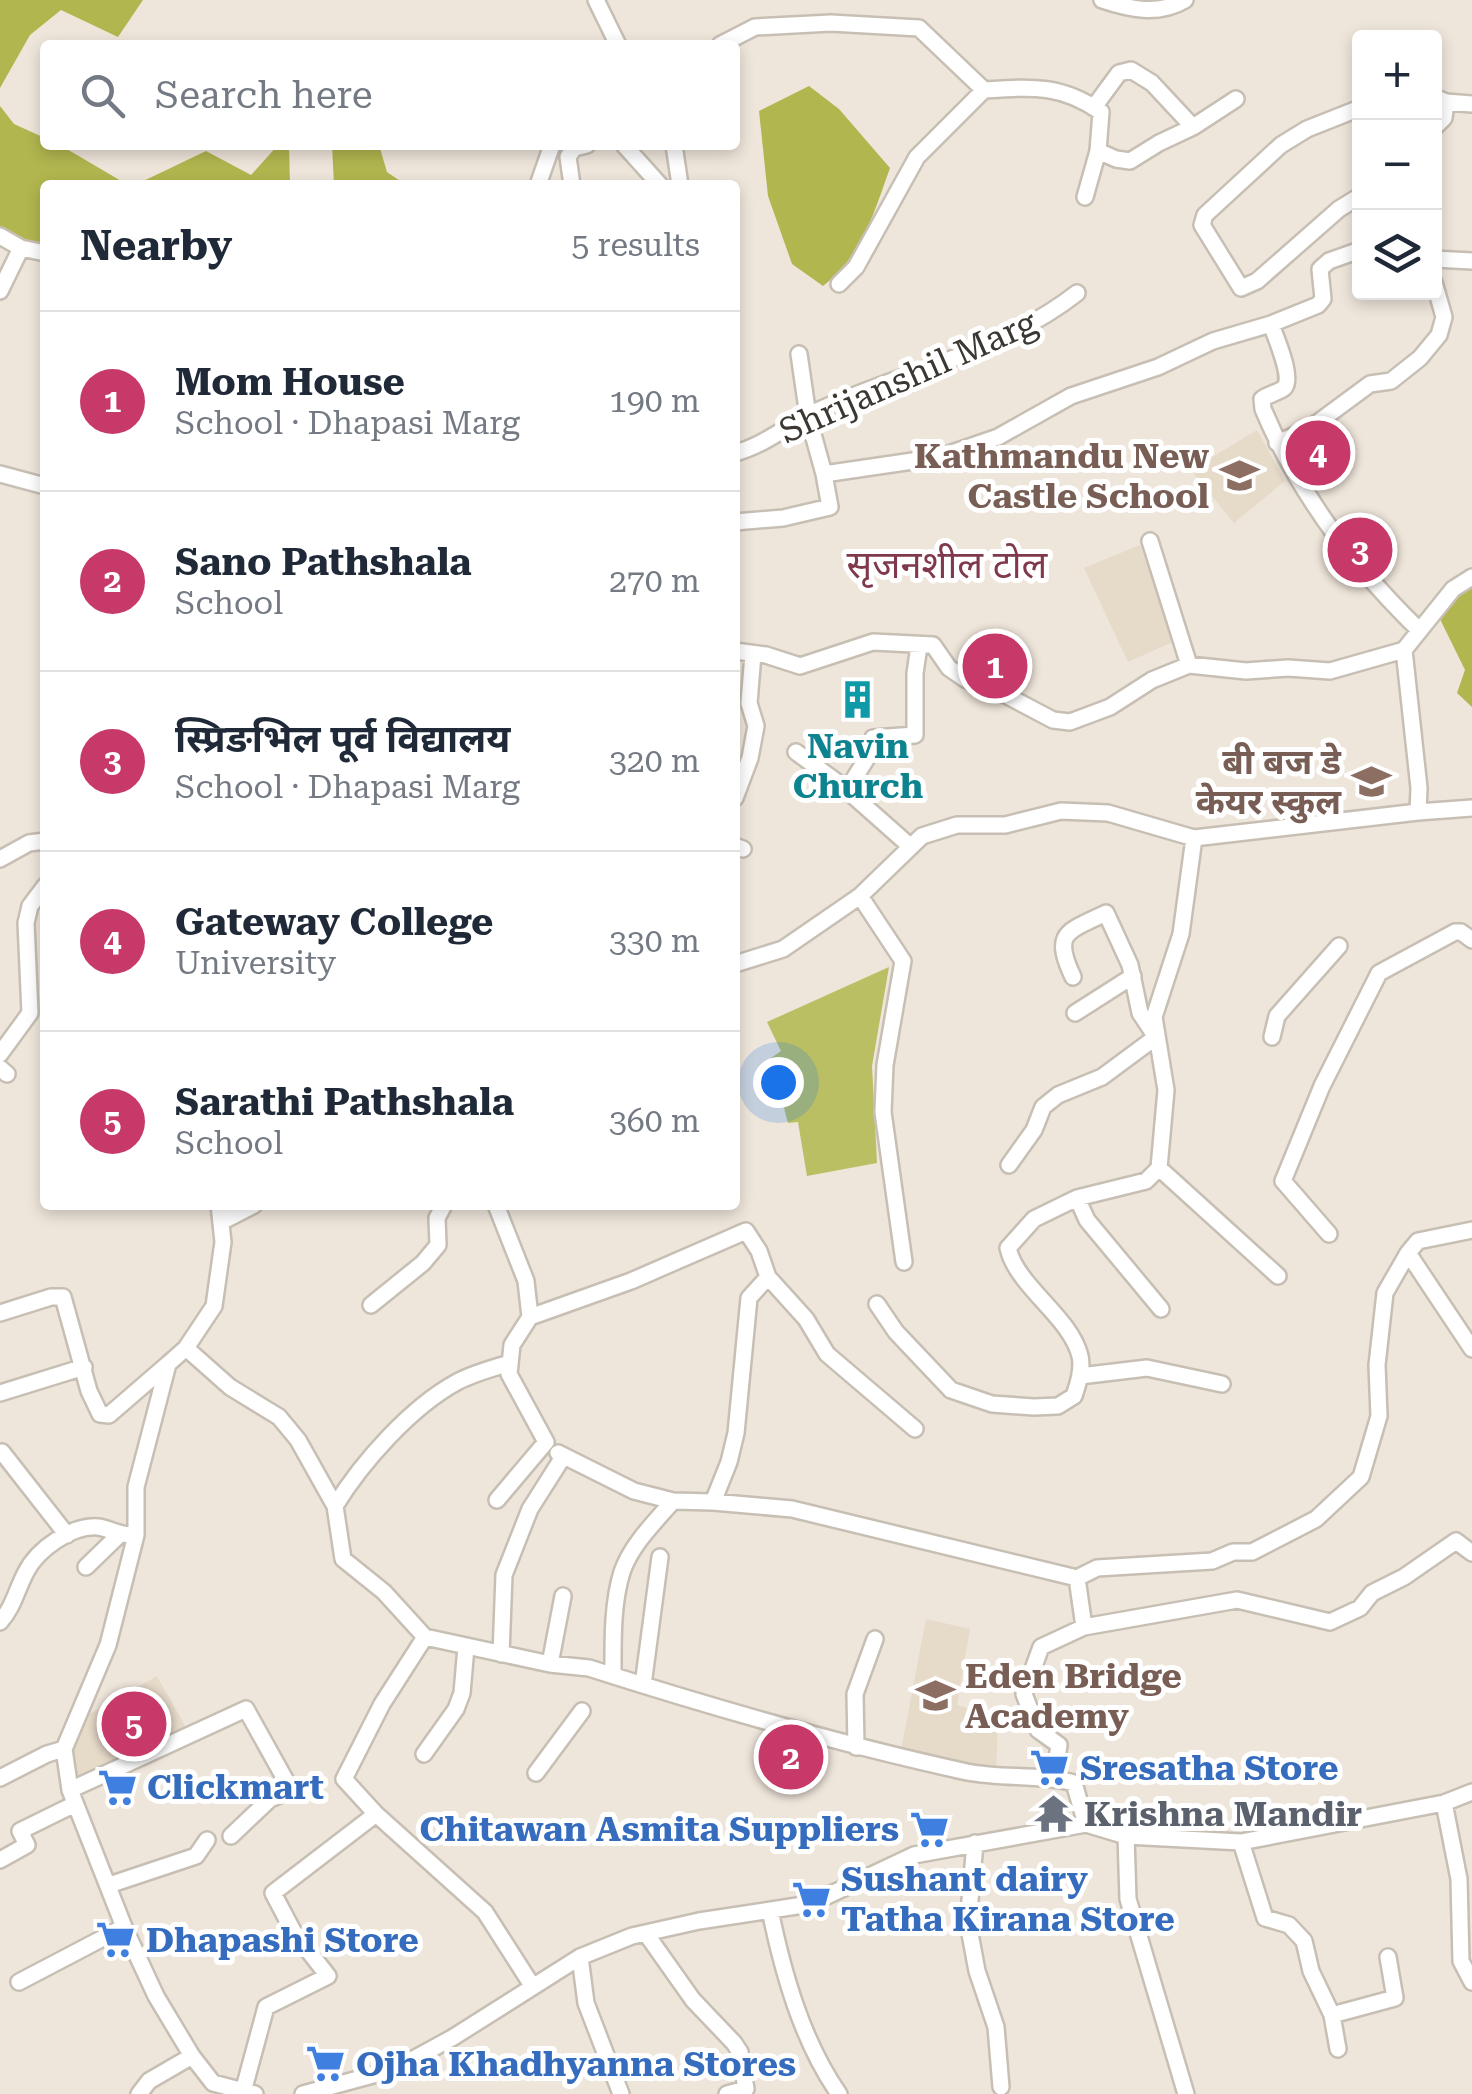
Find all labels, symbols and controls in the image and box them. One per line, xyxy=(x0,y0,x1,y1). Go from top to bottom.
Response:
map controls xyxy=(1352,30,1442,300)
button: + xyxy=(1352,30,1442,120)
search box xyxy=(40,40,740,150)
icon: search xyxy=(75,68,130,123)
text: Search here xyxy=(155,73,373,117)
button: − xyxy=(1352,120,1442,210)
button: layers xyxy=(1352,210,1442,300)
text: Nearby xyxy=(80,221,232,270)
text: 5 results xyxy=(572,226,700,264)
street label: Shrijanshil Marg xyxy=(773,302,1043,452)
text: Mom House xyxy=(175,360,405,404)
text: 1 xyxy=(104,382,121,420)
text: 190 m xyxy=(609,382,700,420)
text: School · Dhapasi Marg xyxy=(175,404,520,442)
pin: 4 xyxy=(1286,416,1350,490)
place label: Kathmandu New Castle School xyxy=(914,436,1209,517)
school or university icon: Kathmandu New Castle School xyxy=(1218,455,1260,497)
pin: 3 xyxy=(1328,512,1392,588)
text: Sano Pathshala xyxy=(175,540,472,584)
district label: सृजनशील टोल xyxy=(847,543,1049,588)
text: 2 xyxy=(104,562,121,600)
text: 270 m xyxy=(609,562,700,600)
text: School xyxy=(175,584,283,622)
pin: 1 xyxy=(962,628,1028,704)
building icon: Navin Church xyxy=(837,678,879,720)
text: स्प्रिङभिल पूर्व विद्यालय xyxy=(175,717,510,761)
place label: Navin Church xyxy=(793,726,923,807)
text: 3 xyxy=(104,742,121,780)
text: 320 m xyxy=(609,742,700,780)
place label: बी बज डे केयर स्कुल xyxy=(1196,742,1342,824)
school or university icon: बी बज डे केयर स्कुल xyxy=(1350,761,1392,803)
text: School · Dhapasi Marg xyxy=(175,768,520,806)
text: Gateway College xyxy=(175,900,493,944)
text: 4 xyxy=(104,922,121,960)
text: 330 m xyxy=(609,922,700,960)
text: University xyxy=(175,944,336,982)
your location xyxy=(753,1057,804,1108)
text: Sarathi Pathshala xyxy=(175,1080,514,1124)
text: 5 xyxy=(104,1102,121,1140)
text: 360 m xyxy=(609,1102,700,1140)
text: School xyxy=(175,1124,283,1162)
place label: Eden Bridge Academy xyxy=(965,1656,1182,1737)
school or university icon: Eden Bridge Academy xyxy=(914,1675,956,1717)
pin: 5 xyxy=(102,1686,166,1762)
pin: 2 xyxy=(758,1720,824,1794)
supermarket icon: Sresatha Store xyxy=(1029,1747,1071,1789)
place label: Sresatha Store xyxy=(1080,1748,1339,1789)
supermarket icon: Clickmart xyxy=(96,1766,138,1808)
place label: Clickmart xyxy=(147,1767,324,1808)
temple icon: Krishna Mandir xyxy=(1033,1793,1075,1835)
place label: Krishna Mandir xyxy=(1084,1794,1362,1835)
supermarket icon: Chitawan Asmita Suppliers xyxy=(908,1808,950,1850)
place label: Chitawan Asmita Suppliers xyxy=(419,1809,899,1850)
place label: Sushant dairy Tatha Kirana Store xyxy=(841,1859,1175,1940)
supermarket icon: Sushant dairy Tatha Kirana Store xyxy=(790,1878,832,1920)
supermarket icon: Dhapashi Store xyxy=(95,1919,137,1961)
place label: Dhapashi Store xyxy=(146,1920,419,1961)
supermarket icon: Ojha Khadhyanna Stores xyxy=(305,2043,347,2085)
place label: Ojha Khadhyanna Stores xyxy=(356,2044,796,2085)

